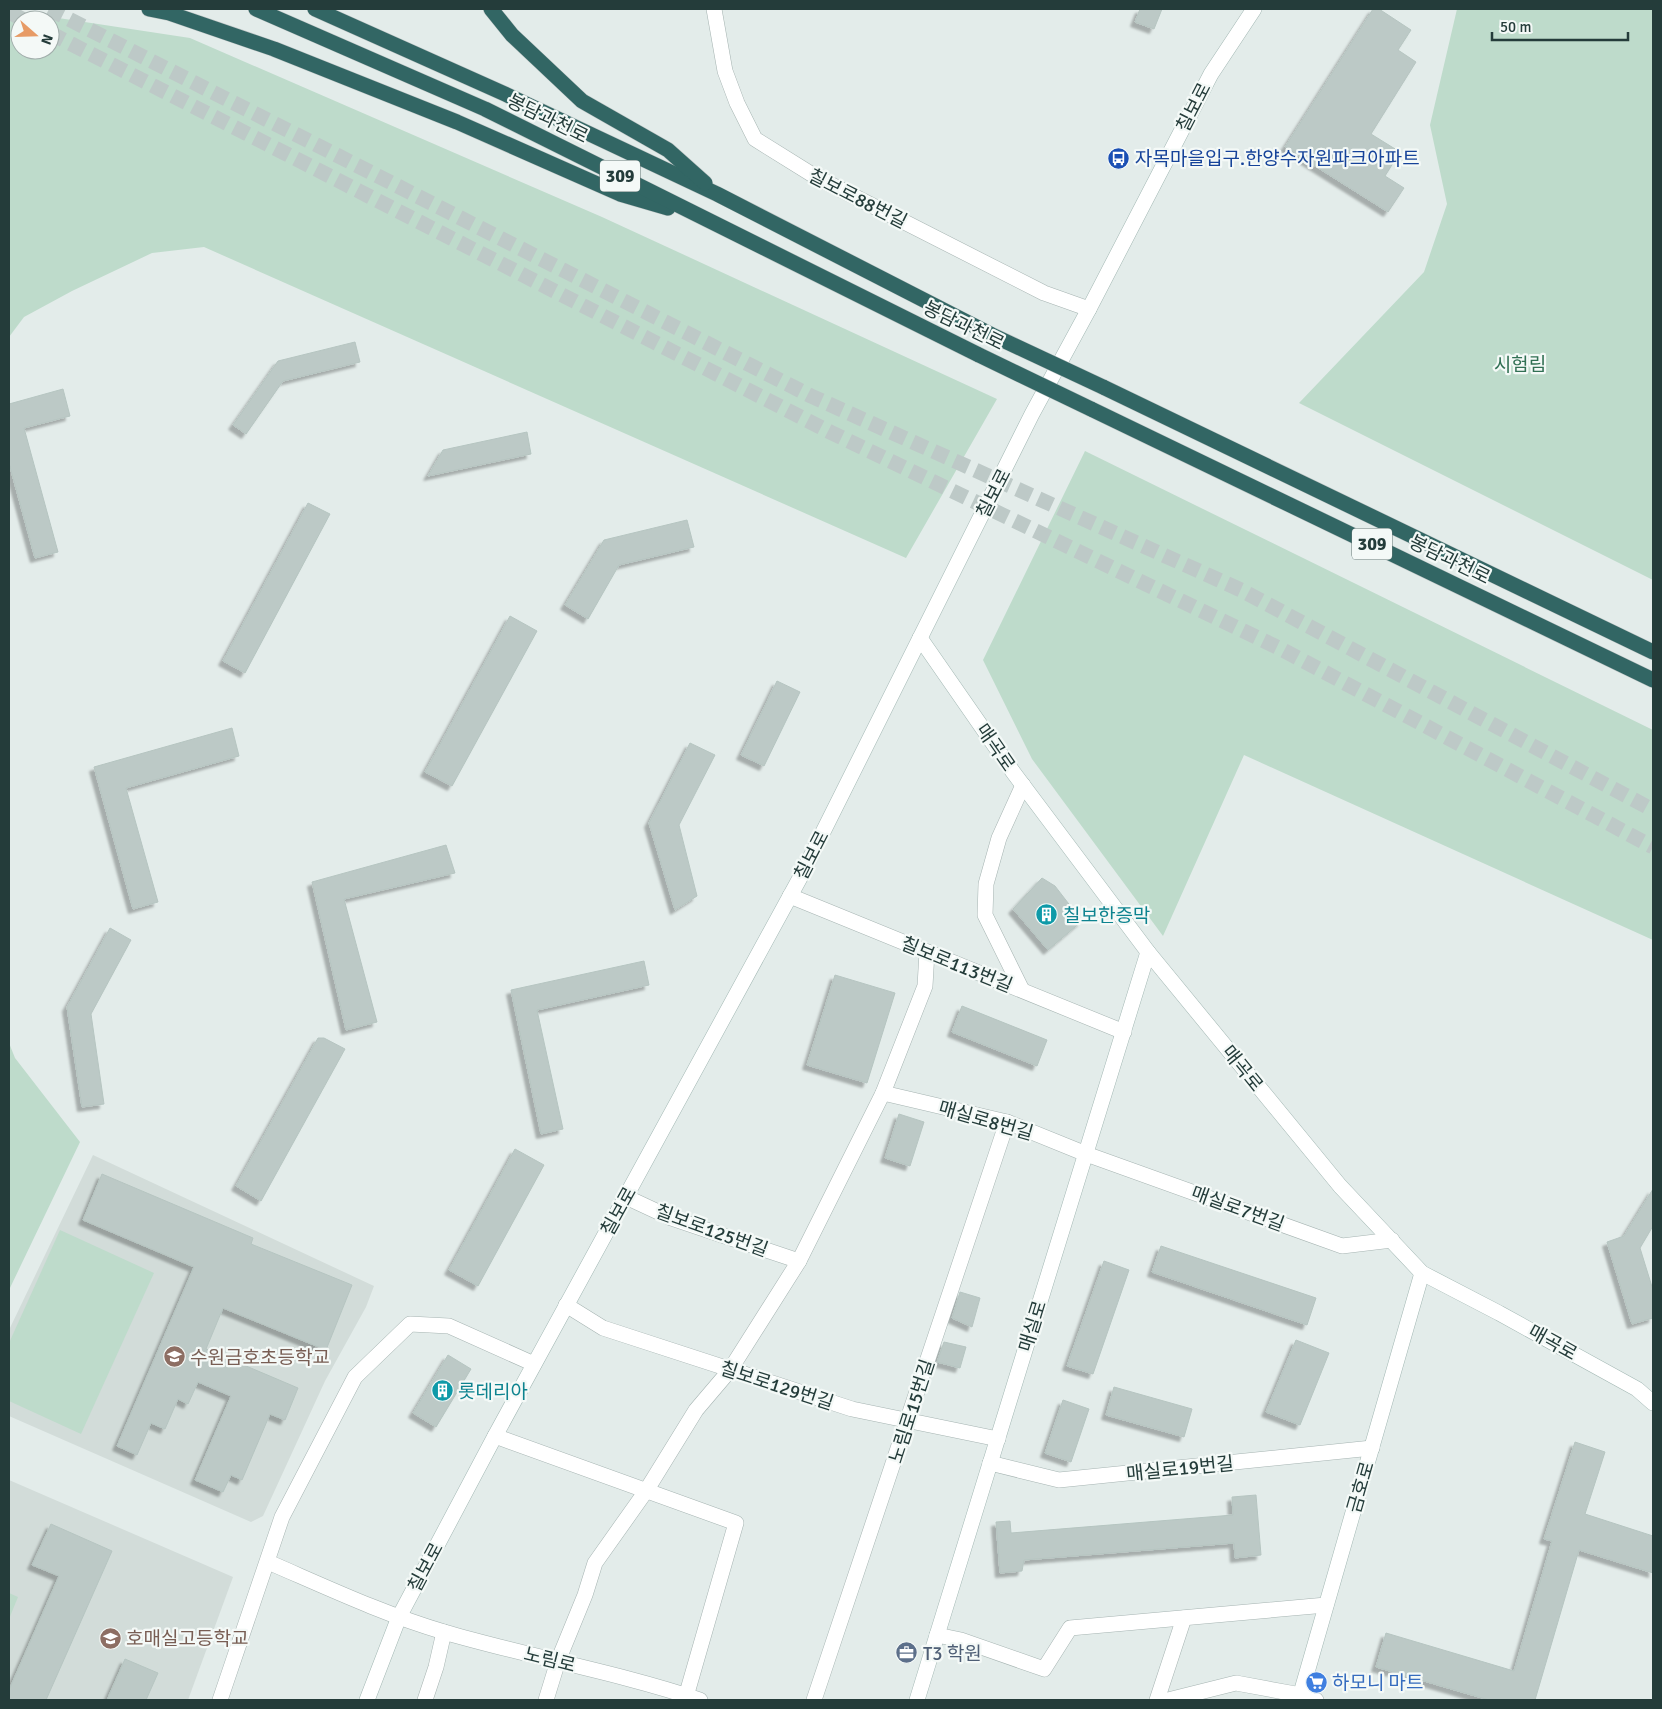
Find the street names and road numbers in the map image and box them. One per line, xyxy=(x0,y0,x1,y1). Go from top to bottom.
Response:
street label: 칠보로 xyxy=(1171,79,1216,136)
street label: 봉담과천로 xyxy=(503,89,592,149)
road number: 309 xyxy=(600,160,640,192)
street label: 칠보로88번길 xyxy=(804,164,911,234)
street label: 봉담과천로 xyxy=(919,296,1008,356)
street label: 칠보로 xyxy=(971,465,1016,522)
road number: 309 xyxy=(1352,528,1392,560)
street label: 봉담과천로 xyxy=(1405,530,1494,590)
street label: 매곡로 xyxy=(970,719,1020,776)
street label: 칠보로 xyxy=(789,827,834,884)
street label: 칠보로113번길 xyxy=(897,932,1016,998)
street label: 매곡로 xyxy=(1216,1041,1268,1097)
street label: 매실로8번길 xyxy=(935,1096,1036,1146)
street label: 매실로7번길 xyxy=(1188,1181,1288,1237)
street label: 칠보로 xyxy=(596,1183,642,1240)
street label: 칠보로125번길 xyxy=(652,1199,771,1262)
street label: 매실로 xyxy=(1014,1298,1052,1355)
street label: 매곡로 xyxy=(1524,1320,1581,1366)
street label: 칠보로129번길 xyxy=(717,1356,837,1416)
street label: 노림로15번길 xyxy=(884,1356,940,1466)
street label: 매실로19번길 xyxy=(1125,1451,1235,1487)
street label: 금호로 xyxy=(1342,1459,1380,1516)
street label: 칠보로 xyxy=(403,1539,449,1596)
street label: 노림로 xyxy=(521,1642,578,1678)

